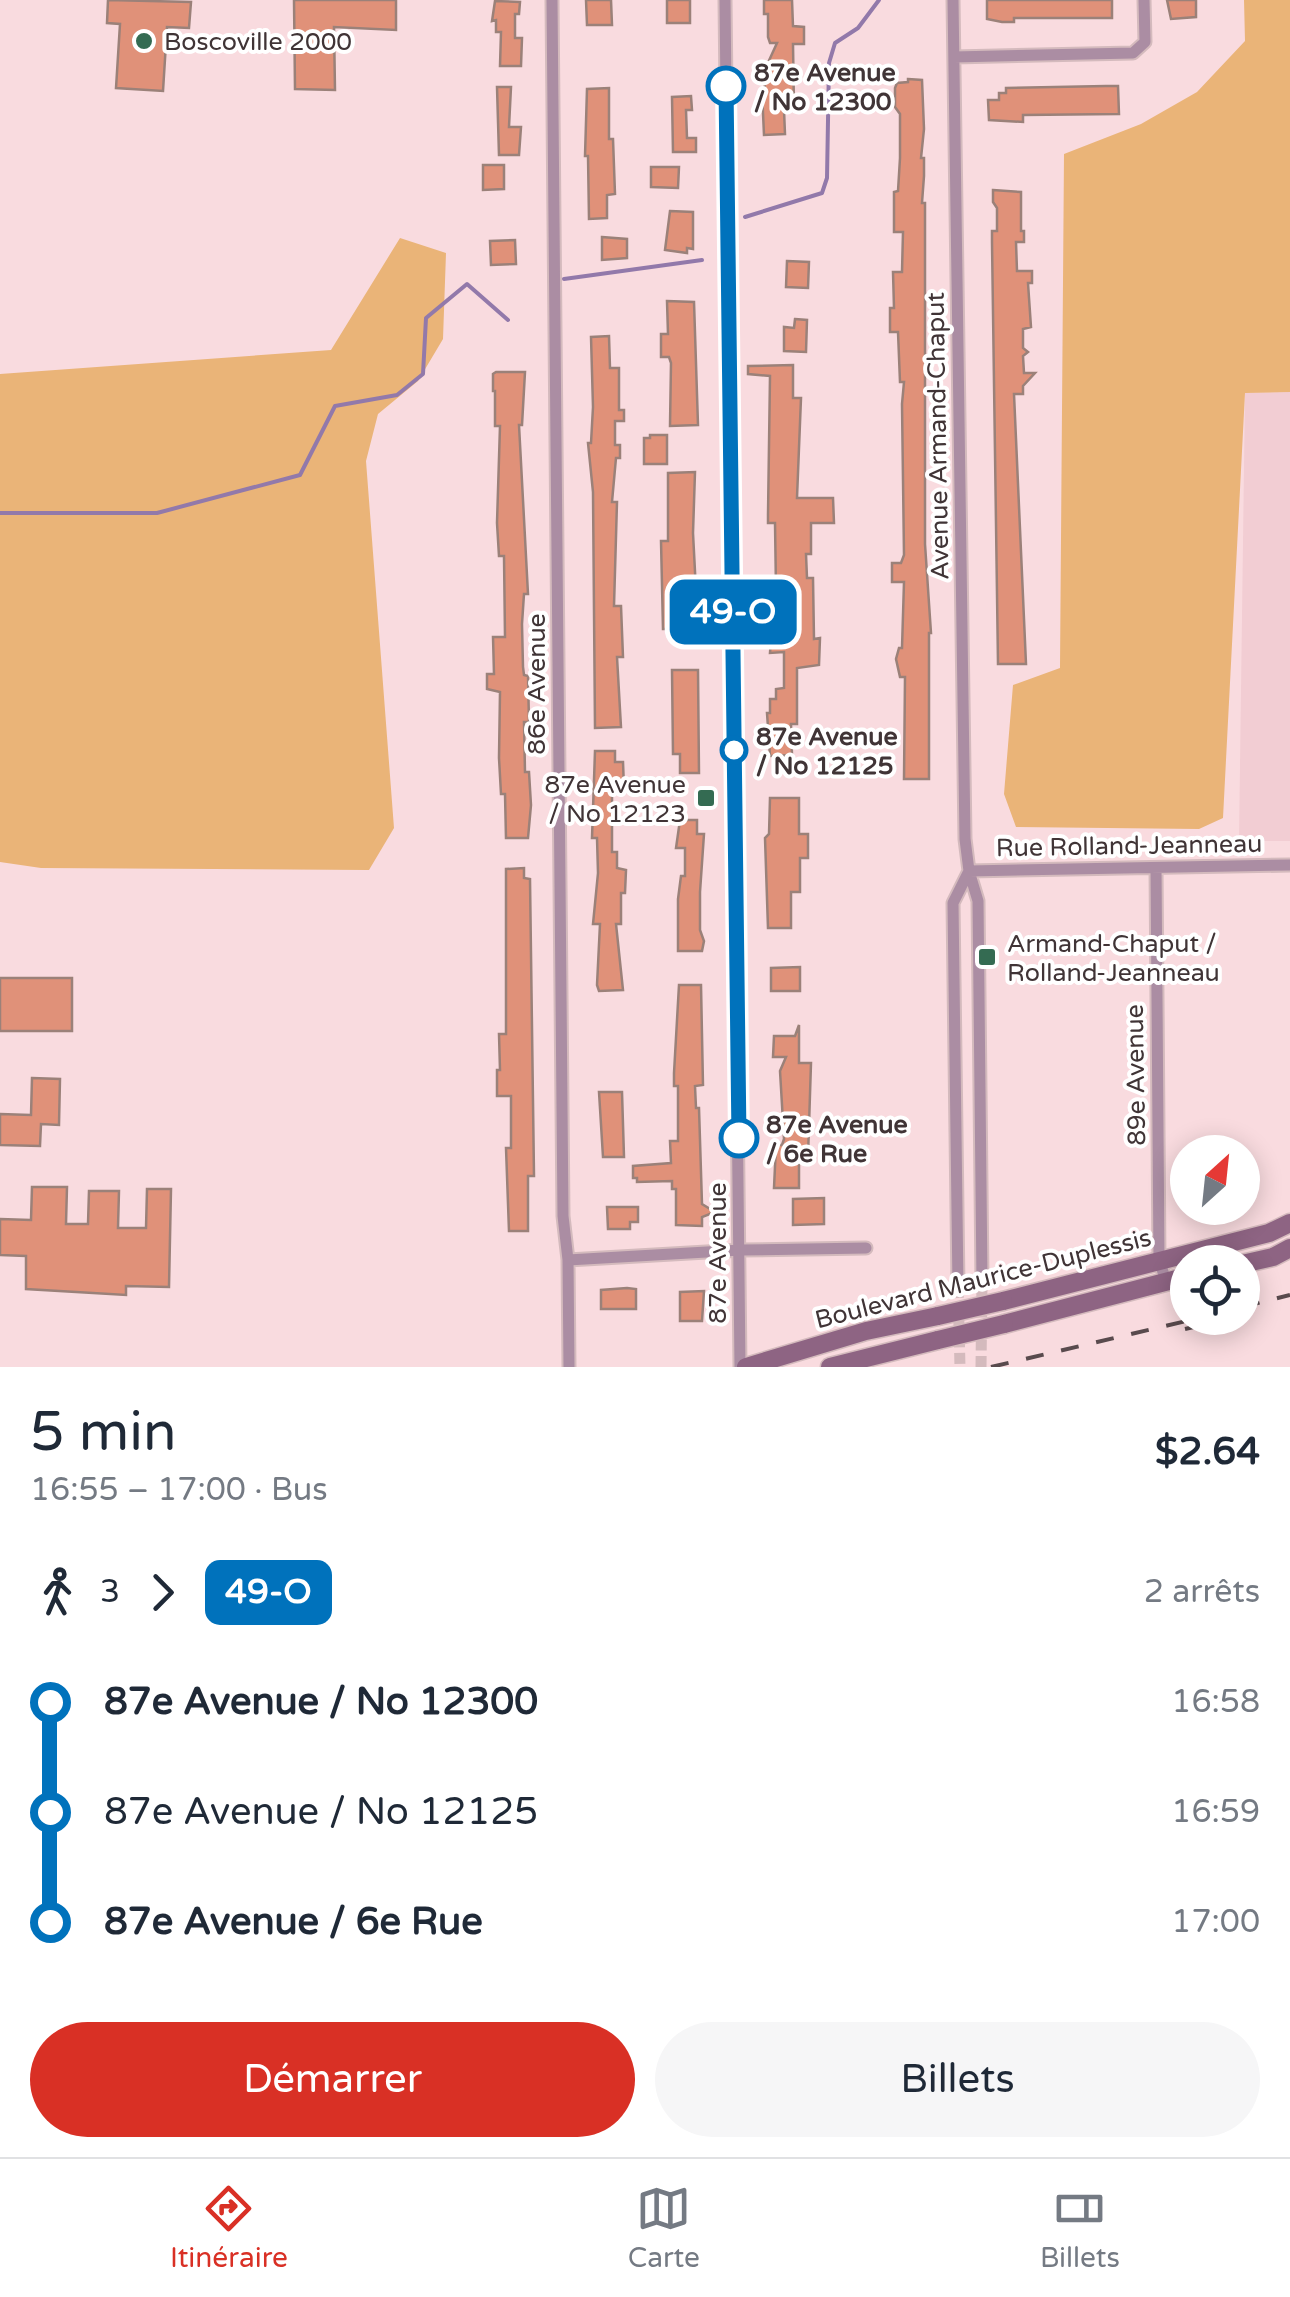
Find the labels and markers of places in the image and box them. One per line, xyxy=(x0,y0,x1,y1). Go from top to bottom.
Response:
place label: Boscoville 2000 xyxy=(164,27,352,57)
marker: Boscoville 2000 xyxy=(133,30,155,52)
place label: 87e Avenue / No 12300 xyxy=(754,58,896,117)
marker: 87e Avenue / No 12300 xyxy=(707,67,745,105)
place label: 87e Avenue / No 12125 xyxy=(756,722,898,781)
marker: 87e Avenue / No 12125 xyxy=(721,737,747,763)
place label: 87e Avenue / No 12123 xyxy=(544,770,686,829)
marker: 87e Avenue / No 12123 xyxy=(695,787,717,809)
place label: Armand-Chaput / Rolland-Jeanneau xyxy=(1007,929,1220,988)
marker: Armand-Chaput / Rolland-Jeanneau xyxy=(976,946,998,968)
place label: 87e Avenue / 6e Rue xyxy=(766,1110,908,1169)
marker: 87e Avenue / 6e Rue xyxy=(720,1119,758,1157)

